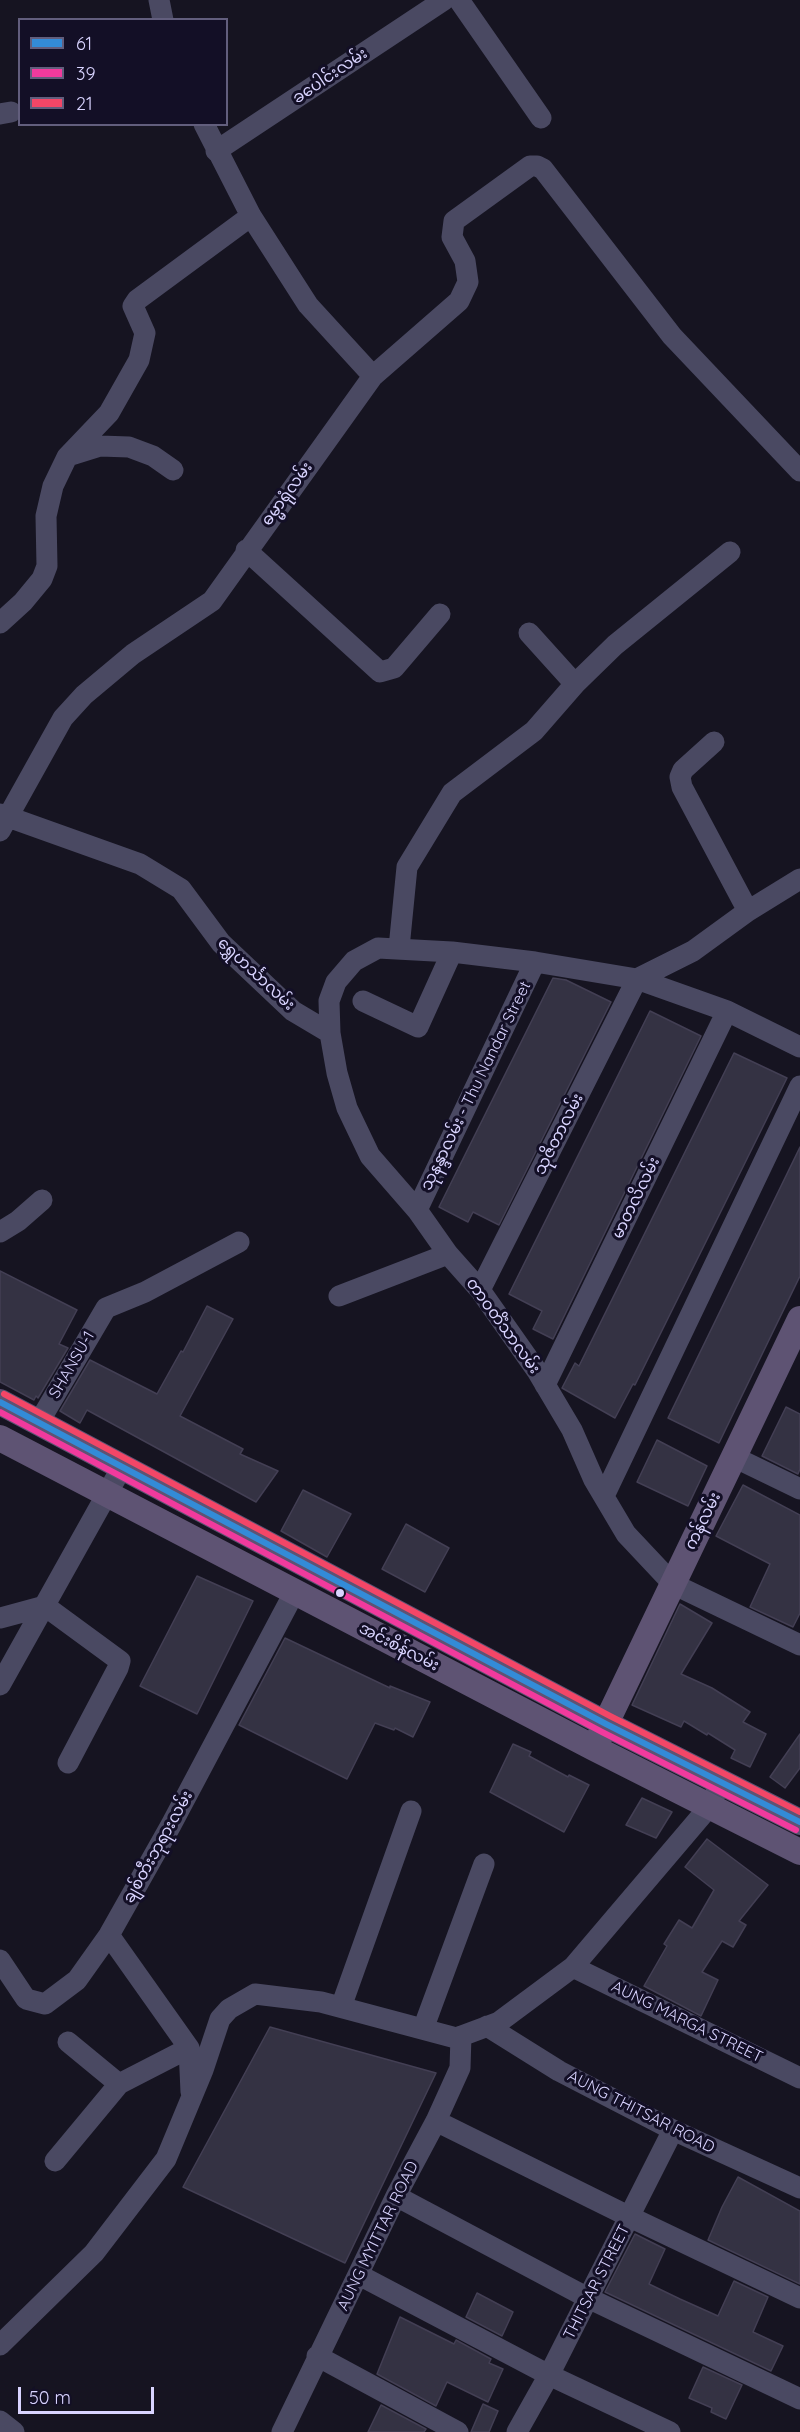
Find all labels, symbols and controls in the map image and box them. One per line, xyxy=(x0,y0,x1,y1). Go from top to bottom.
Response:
legend xyxy=(18,18,228,126)
text: 61 xyxy=(76,32,92,55)
street label: ခပေါင်းလမ်း xyxy=(289,44,371,108)
text: 39 xyxy=(76,62,95,85)
text: 21 xyxy=(76,92,93,115)
street label: ဓမ္မာရုံလမ်း xyxy=(257,458,317,530)
street label: ရွှေဟင်္သာလမ်း xyxy=(213,933,299,1015)
street label: သုနန္ဒာလမ်း - Thu Nandar Street xyxy=(417,978,535,1194)
street label: သုဇိတာလမ်း xyxy=(530,1090,588,1178)
street label: မာတလိလမ်း xyxy=(608,1154,664,1242)
street label: တာဝတိံသာလမ်း xyxy=(462,1274,544,1378)
street label: SHANSU-1 xyxy=(45,1328,99,1402)
street label: ကန်လမ်း xyxy=(681,1489,725,1553)
unlabelled marker xyxy=(334,1587,346,1599)
street label: အင်းစိန်လမ်း xyxy=(356,1619,442,1675)
street label: ချစ်တီးဘုရားလမ်း xyxy=(119,1787,197,1907)
street label: AUNG MARGA STREET xyxy=(608,1977,766,2067)
street label: AUNG THITSAR ROAD xyxy=(564,2067,718,2157)
street label: AUNG MYITTAR ROAD xyxy=(333,2158,423,2314)
street label: THITSAR STREET xyxy=(560,2221,634,2343)
scale bar xyxy=(21,2375,158,2413)
text: 50 m xyxy=(29,2386,71,2409)

